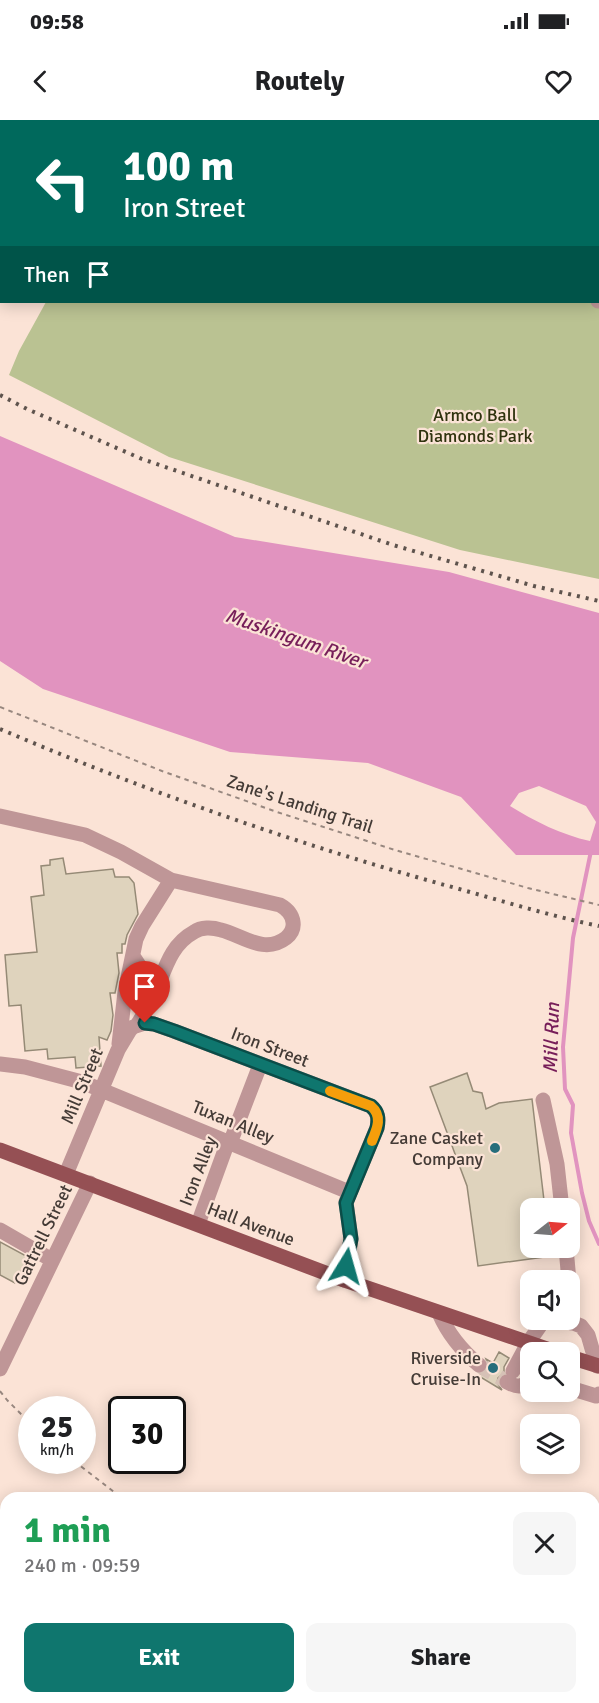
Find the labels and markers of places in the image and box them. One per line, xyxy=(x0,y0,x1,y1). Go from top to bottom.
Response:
pin xyxy=(119,961,170,1023)
place label: Zane Casket Company xyxy=(390,1127,484,1170)
marker: Zane Casket Company xyxy=(488,1141,502,1155)
place label: Riverside Cruise-In xyxy=(411,1347,481,1390)
marker: Riverside Cruise-In xyxy=(486,1361,500,1375)

